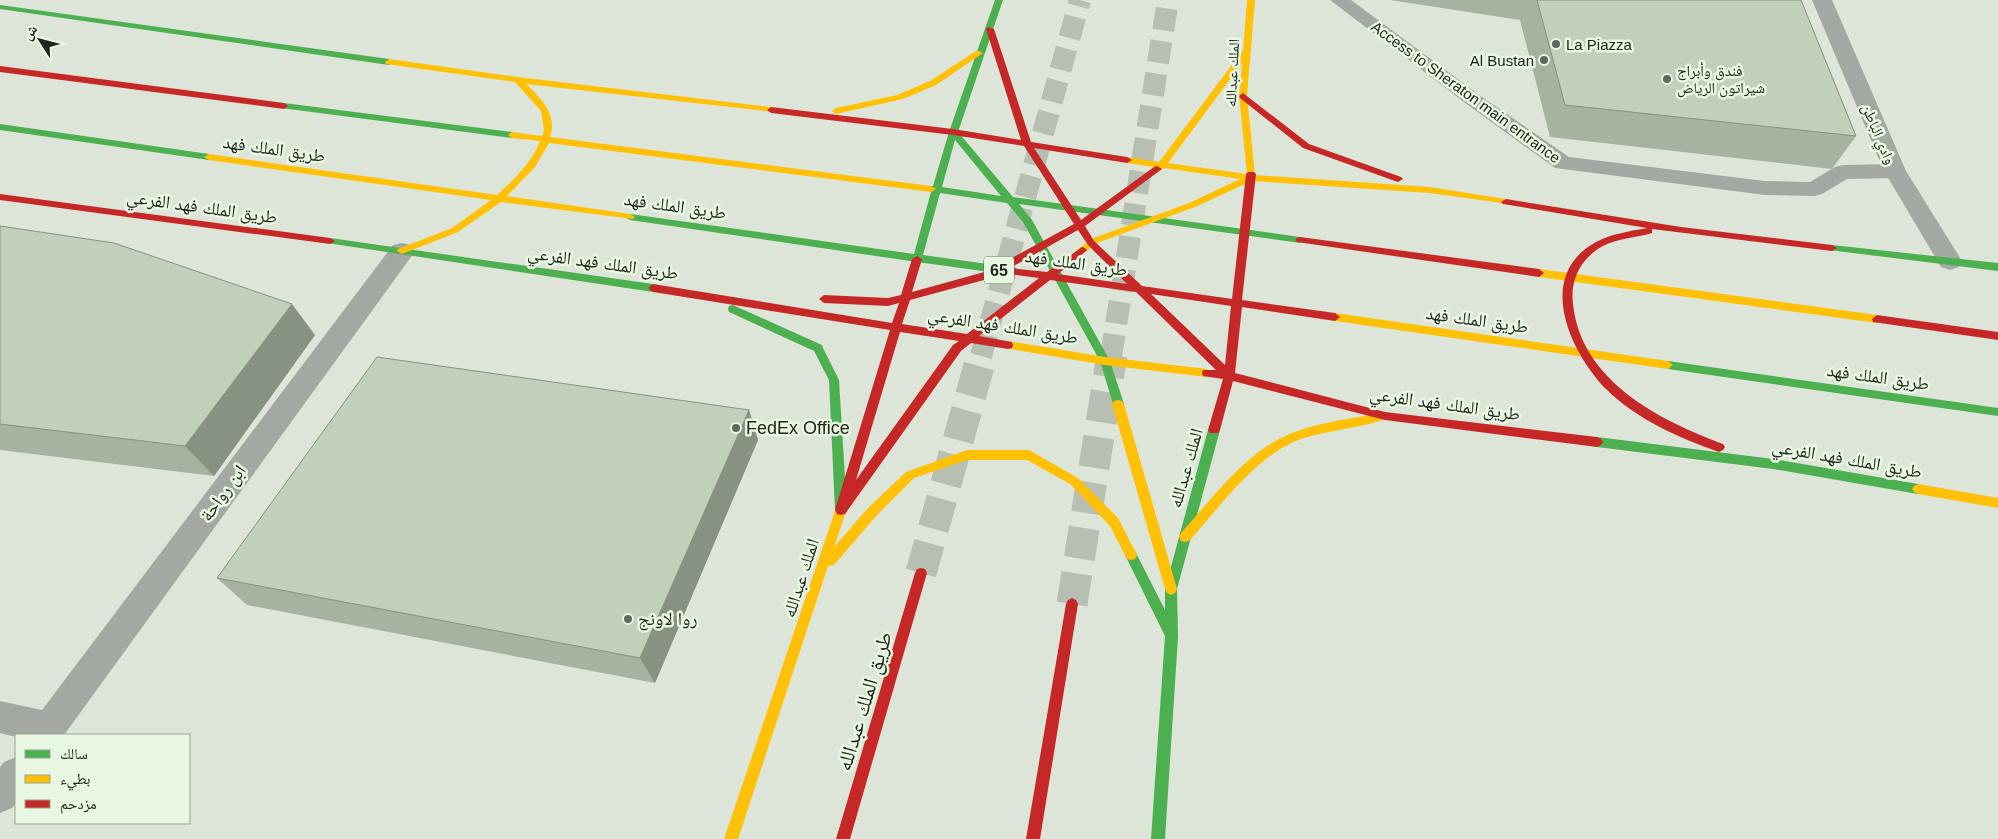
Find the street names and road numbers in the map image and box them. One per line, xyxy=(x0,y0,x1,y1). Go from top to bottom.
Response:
street label: Access to Sheraton main entrance xyxy=(1368,18,1564,166)
street label: الملك عبدالله xyxy=(1222,39,1243,107)
street label: وادي الباطن xyxy=(1855,101,1899,168)
street label: طريق الملك فهد xyxy=(221,132,326,167)
street label: طريق الملك فهد الفرعي xyxy=(125,187,279,232)
street label: طريق الملك فهد xyxy=(622,189,727,224)
street label: طريق الملك فهد الفرعي xyxy=(526,243,680,288)
street label: طريق الملك فهد xyxy=(1023,246,1128,281)
road number: 65 xyxy=(984,256,1014,284)
street label: طريق الملك فهد xyxy=(1424,303,1529,338)
street label: طريق الملك فهد الفرعي xyxy=(926,304,1080,352)
street label: طريق الملك فهد xyxy=(1825,360,1930,395)
street label: طريق الملك فهد الفرعي xyxy=(1368,384,1522,429)
street label: الملك عبدالله xyxy=(1165,426,1207,510)
street label: طريق الملك فهد الفرعي xyxy=(1770,436,1923,487)
street label: ابن رواحة xyxy=(196,461,251,525)
street label: الملك عبدالله xyxy=(779,536,824,620)
street label: طريق الملك عبدالله xyxy=(832,629,898,774)

